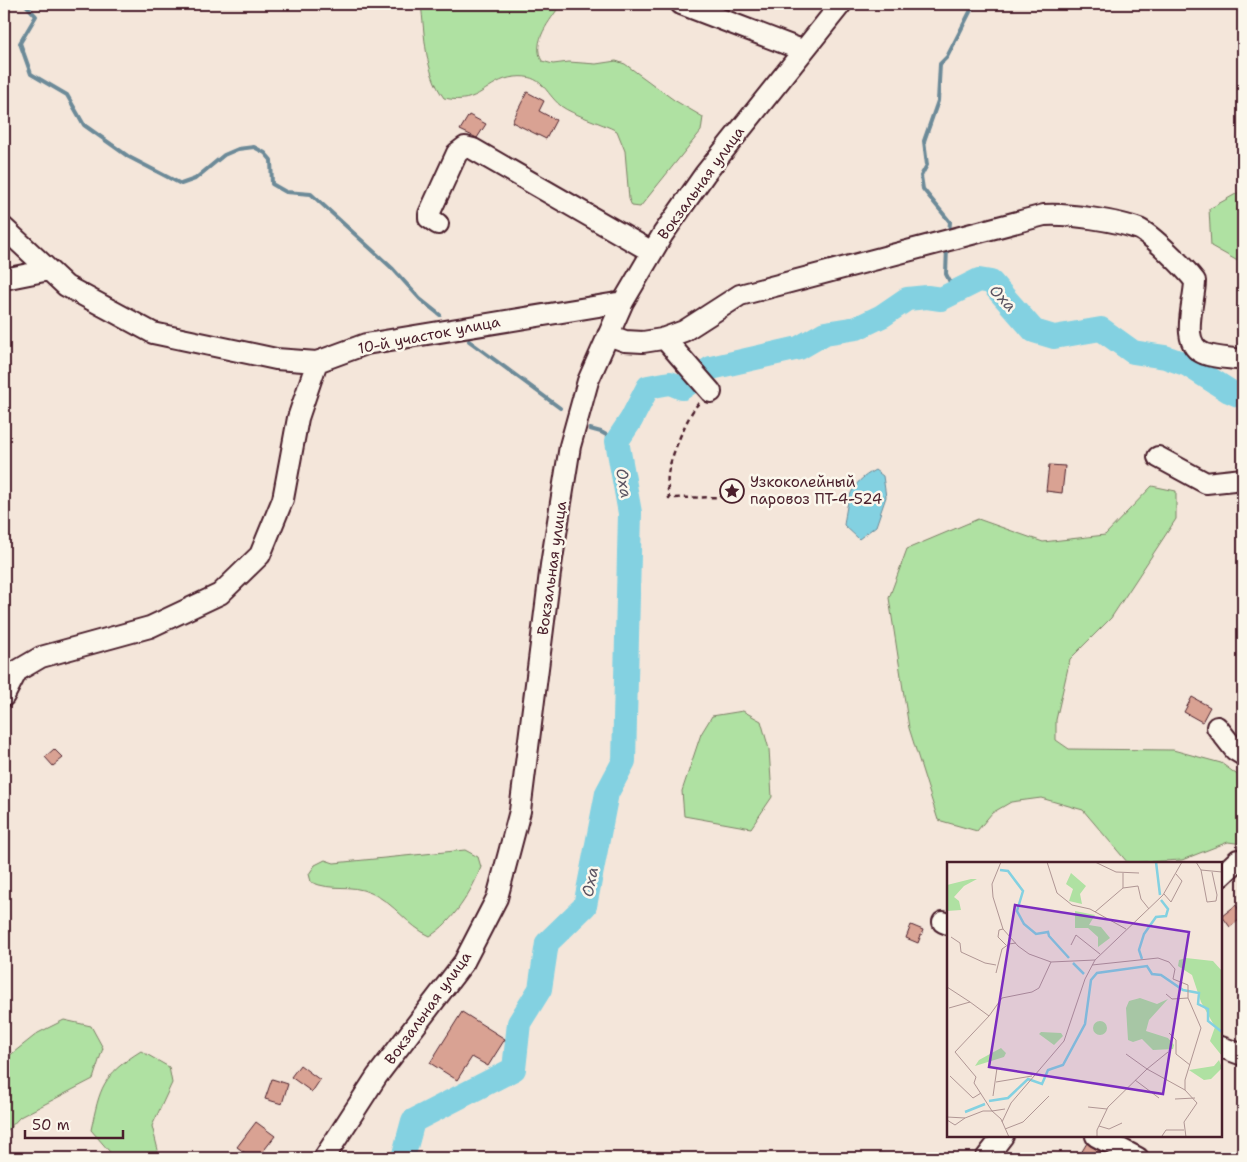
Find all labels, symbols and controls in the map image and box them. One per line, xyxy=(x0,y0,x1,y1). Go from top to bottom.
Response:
street label: Вокзальная улица xyxy=(653,122,749,244)
water label: Оха xyxy=(985,280,1021,316)
street label: 10-й участок улица xyxy=(356,311,503,359)
water label: Оха xyxy=(611,466,637,500)
place label: Узкоколейный паровоз ПТ-4-524 xyxy=(750,472,882,509)
place icon: Узкоколейный паровоз ПТ-4-524 xyxy=(719,478,745,504)
street label: Вокзальная улица xyxy=(533,499,571,636)
inset map xyxy=(947,862,1222,1137)
water label: Оха xyxy=(577,865,603,899)
street label: Вокзальная улица xyxy=(380,947,476,1069)
scale bar xyxy=(25,1107,122,1139)
text: 50 m xyxy=(32,1115,70,1135)

